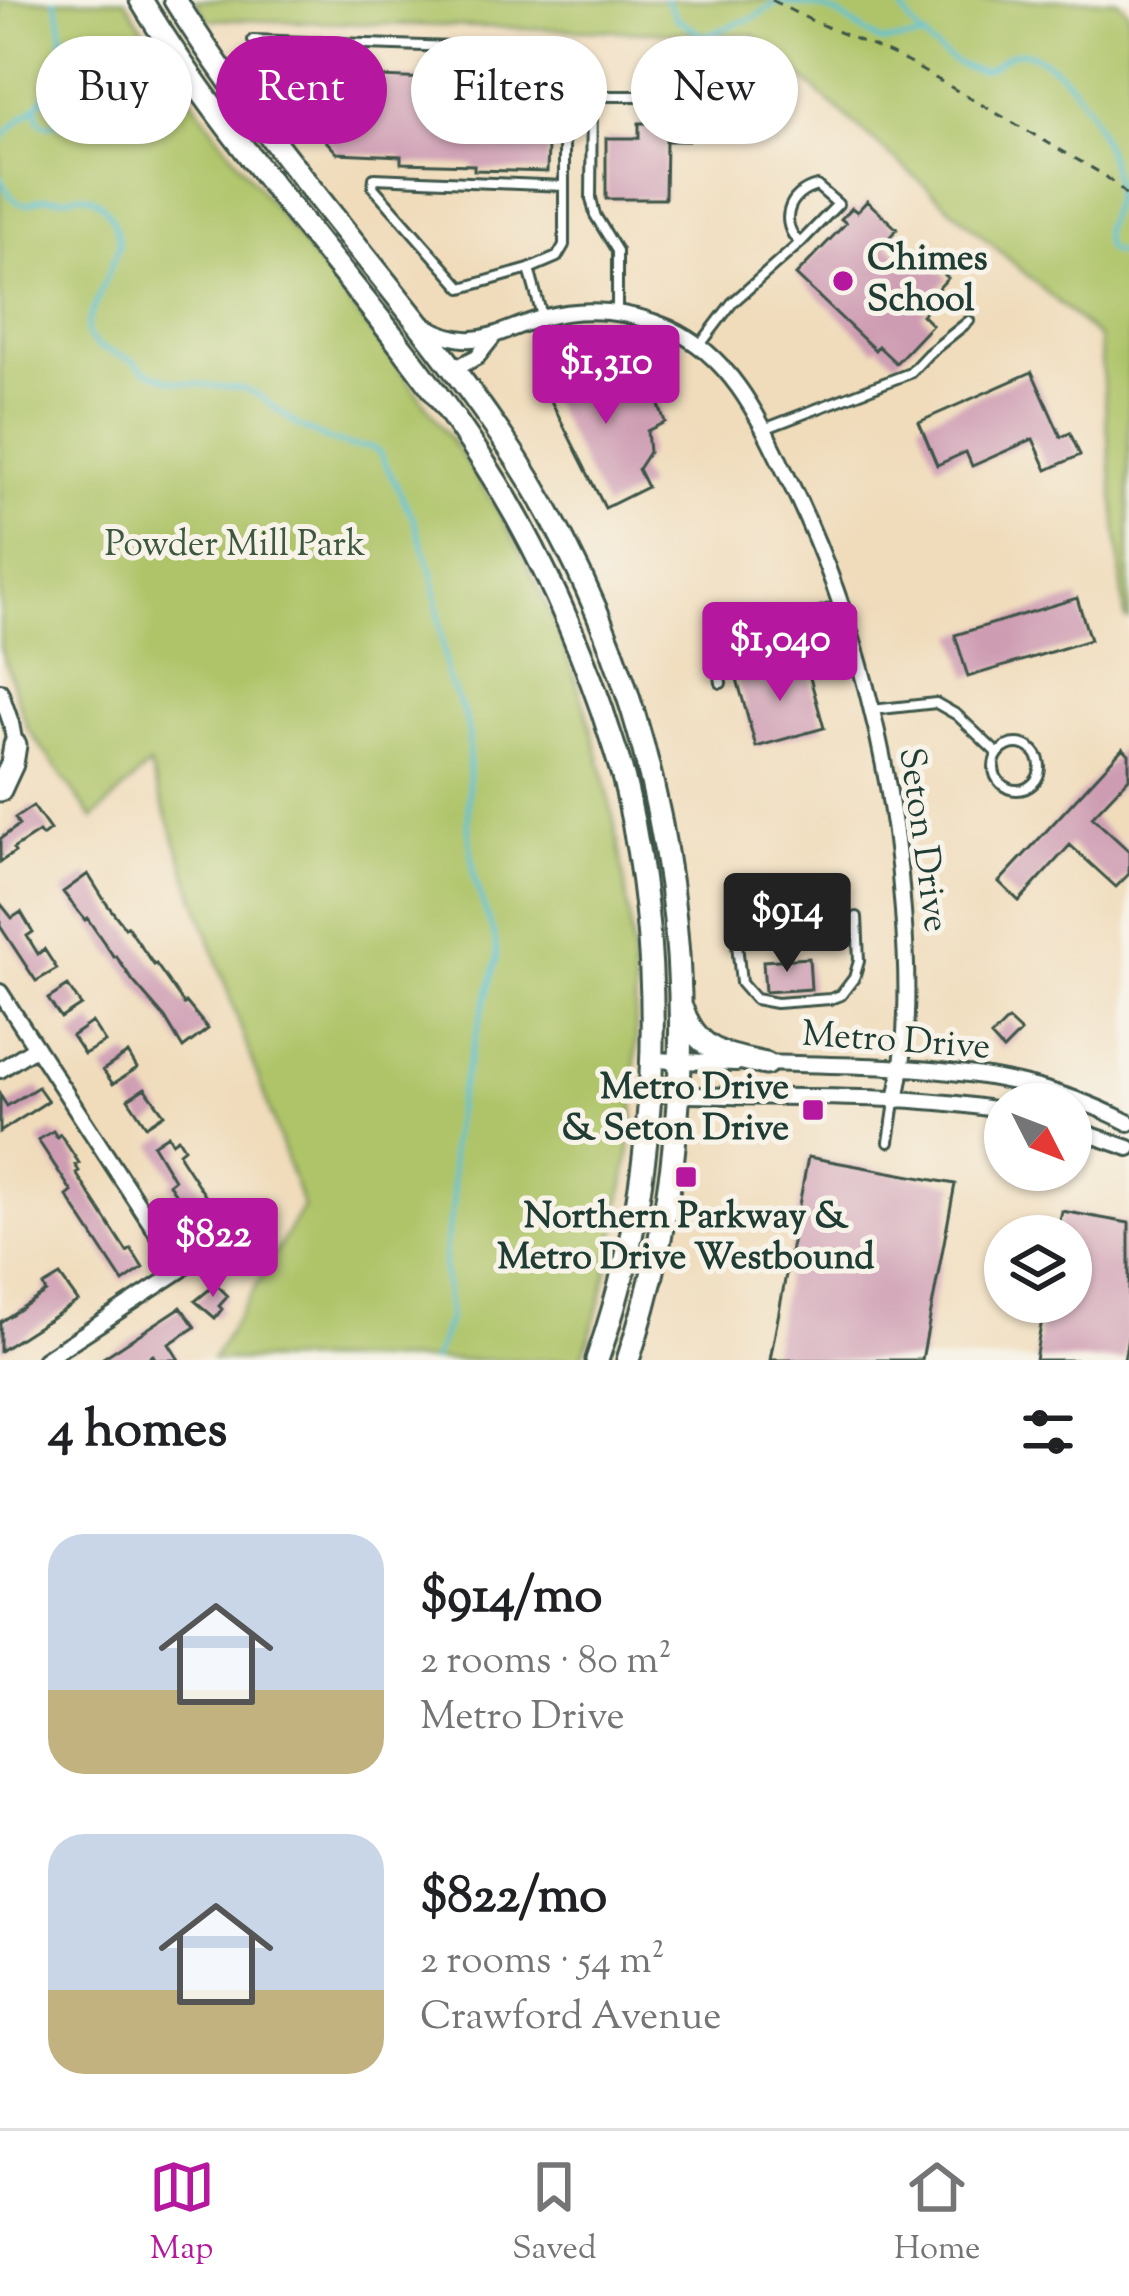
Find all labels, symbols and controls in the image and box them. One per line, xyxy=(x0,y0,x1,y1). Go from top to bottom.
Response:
chip: Buy xyxy=(36,36,192,144)
chip: Rent xyxy=(216,36,387,144)
chip: Filters xyxy=(411,36,607,144)
chip: New xyxy=(631,36,798,144)
place label: Chimes School xyxy=(867,234,988,327)
marker: Chimes School xyxy=(830,268,856,294)
pin: $1,310 xyxy=(508,325,704,427)
text: $1,310 xyxy=(559,336,653,392)
park label: Powder Mill Park xyxy=(104,520,366,572)
pin: $1,040 xyxy=(682,602,878,704)
text: $1,040 xyxy=(729,613,831,669)
street label: Seton Drive xyxy=(883,744,961,936)
pin: $914 xyxy=(716,873,858,975)
text: $914 xyxy=(751,884,823,940)
street label: Metro Drive xyxy=(800,1009,992,1075)
place label: Metro Drive & Seton Drive xyxy=(562,1063,789,1156)
north arrow xyxy=(984,1083,1092,1191)
map controls xyxy=(984,1083,1092,1323)
marker: Metro Drive & Seton Drive xyxy=(800,1097,826,1123)
marker: Northern Parkway & Metro Drive Westbound xyxy=(673,1164,699,1190)
place label: Northern Parkway & Metro Drive Westbound xyxy=(497,1192,875,1285)
pin: $822 xyxy=(142,1198,284,1300)
text: $822 xyxy=(175,1209,251,1265)
button: layers xyxy=(984,1215,1092,1323)
text: 4 homes xyxy=(48,1396,227,1469)
icon: filters xyxy=(1015,1399,1081,1465)
text: $914/mo xyxy=(420,1562,602,1635)
icon: home xyxy=(144,1582,288,1726)
text: 2 rooms · 80 m² xyxy=(420,1635,672,1691)
text: Metro Drive xyxy=(420,1691,625,1747)
text: $822/mo xyxy=(420,1862,607,1935)
icon: home xyxy=(144,1882,288,2026)
text: 2 rooms · 54 m² xyxy=(420,1935,665,1991)
text: Crawford Avenue xyxy=(420,1991,721,2047)
tab: Map xyxy=(149,2154,215,2274)
tab: Saved xyxy=(512,2154,597,2274)
tab: Home xyxy=(894,2154,980,2274)

